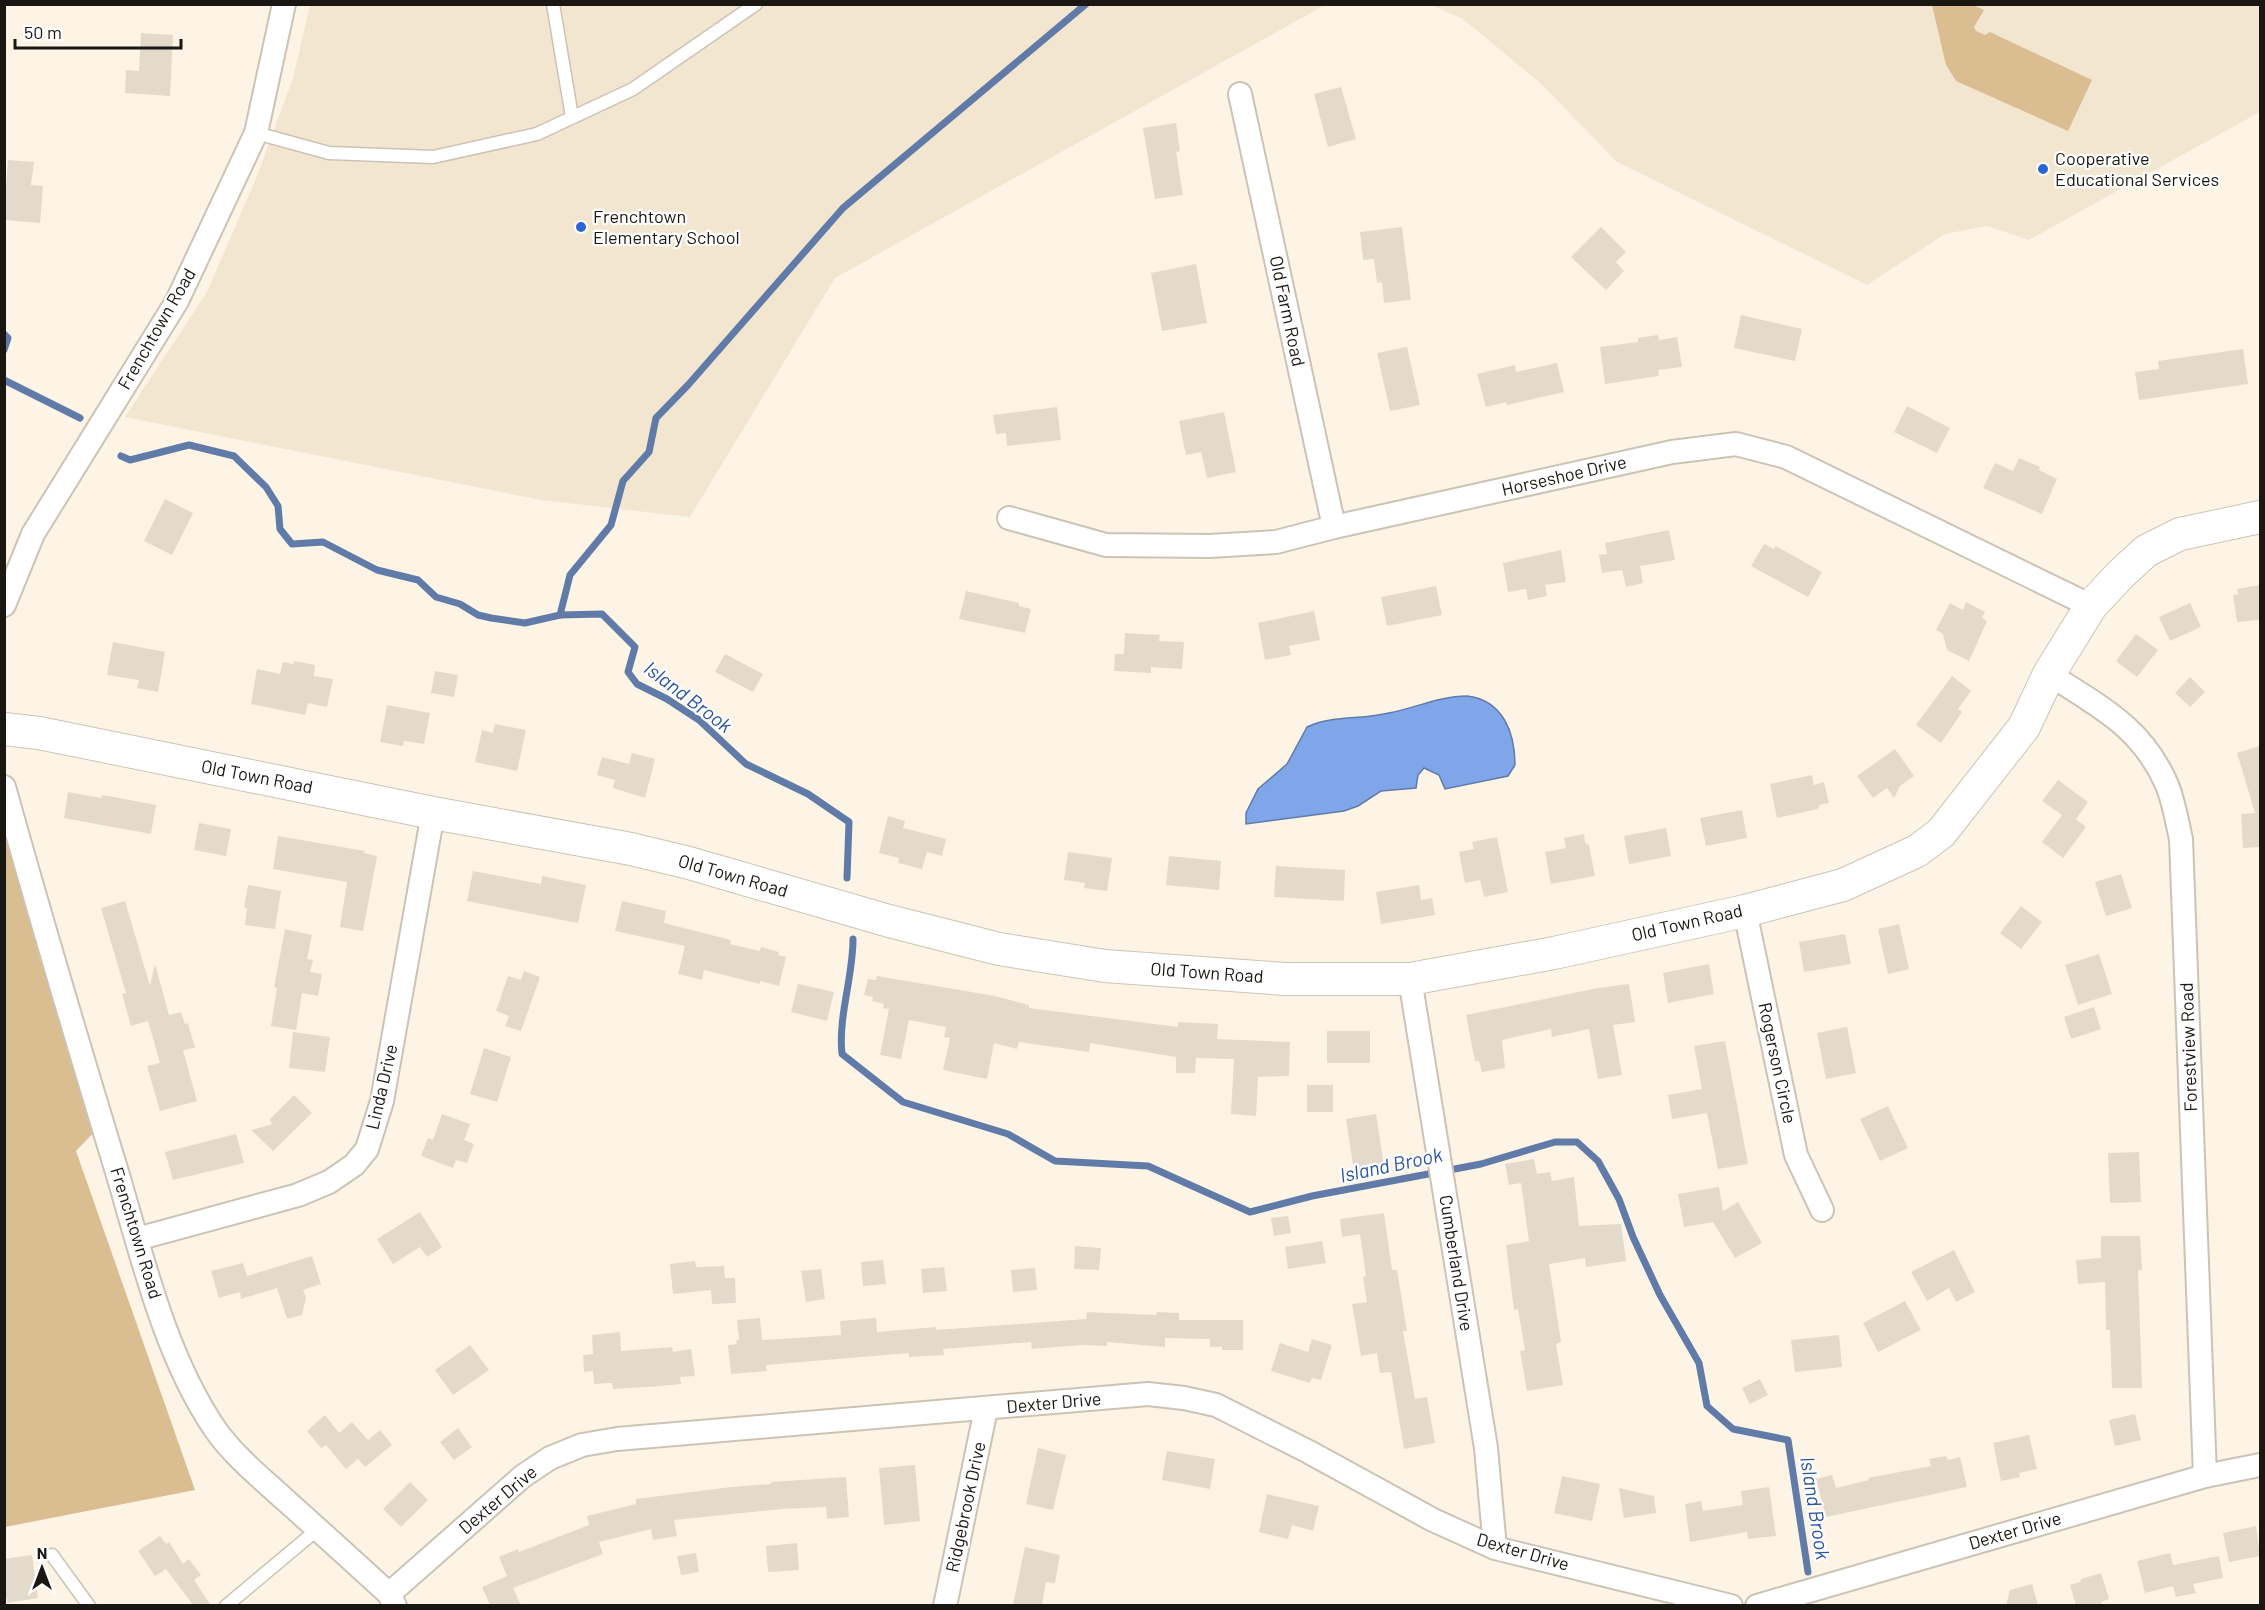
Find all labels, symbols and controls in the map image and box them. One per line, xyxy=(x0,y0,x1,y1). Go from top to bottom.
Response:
scale bar xyxy=(15,12,182,50)
text: 50 m xyxy=(24,21,62,43)
place label: Cooperative Educational Services xyxy=(2055,147,2219,190)
marker: Cooperative Educational Services xyxy=(2036,162,2050,176)
place label: Frenchtown Elementary School xyxy=(593,205,740,248)
marker: Frenchtown Elementary School xyxy=(574,220,588,234)
street label: Old Farm Road xyxy=(1266,254,1310,368)
street label: Frenchtown Road xyxy=(112,264,200,393)
street label: Horseshoe Drive xyxy=(1499,450,1628,500)
water label: Island Brook xyxy=(640,655,738,737)
street label: Old Town Road xyxy=(199,754,315,798)
street label: Old Town Road xyxy=(676,849,791,901)
street label: Old Town Road xyxy=(1629,899,1744,945)
street label: Old Town Road xyxy=(1150,957,1264,987)
street label: Forestview Road xyxy=(2175,982,2201,1112)
street label: Rogerson Circle xyxy=(1754,1000,1802,1125)
street label: Linda Drive xyxy=(361,1042,402,1132)
water label: Island Brook xyxy=(1337,1141,1445,1187)
street label: Frenchtown Road xyxy=(106,1164,167,1301)
street label: Cumberland Drive xyxy=(1435,1193,1479,1333)
street label: Dexter Drive xyxy=(1006,1387,1102,1417)
street label: Ridgebrook Drive xyxy=(940,1439,990,1574)
water label: Island Brook xyxy=(1796,1455,1836,1561)
street label: Dexter Drive xyxy=(454,1460,541,1538)
street label: Dexter Drive xyxy=(1966,1506,2064,1554)
street label: Dexter Drive xyxy=(1474,1527,1572,1575)
north arrow xyxy=(12,1538,72,1598)
text: N xyxy=(37,1543,47,1562)

